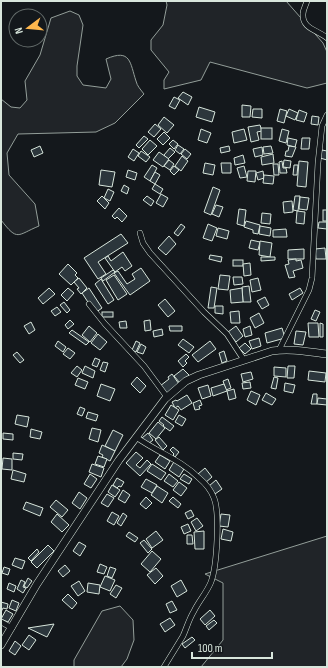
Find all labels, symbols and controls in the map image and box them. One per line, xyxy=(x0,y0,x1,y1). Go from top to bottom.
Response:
north arrow xyxy=(8,8,48,48)
text: N xyxy=(12,26,26,35)
scale bar xyxy=(192,634,272,660)
text: 100 m xyxy=(198,641,223,656)

